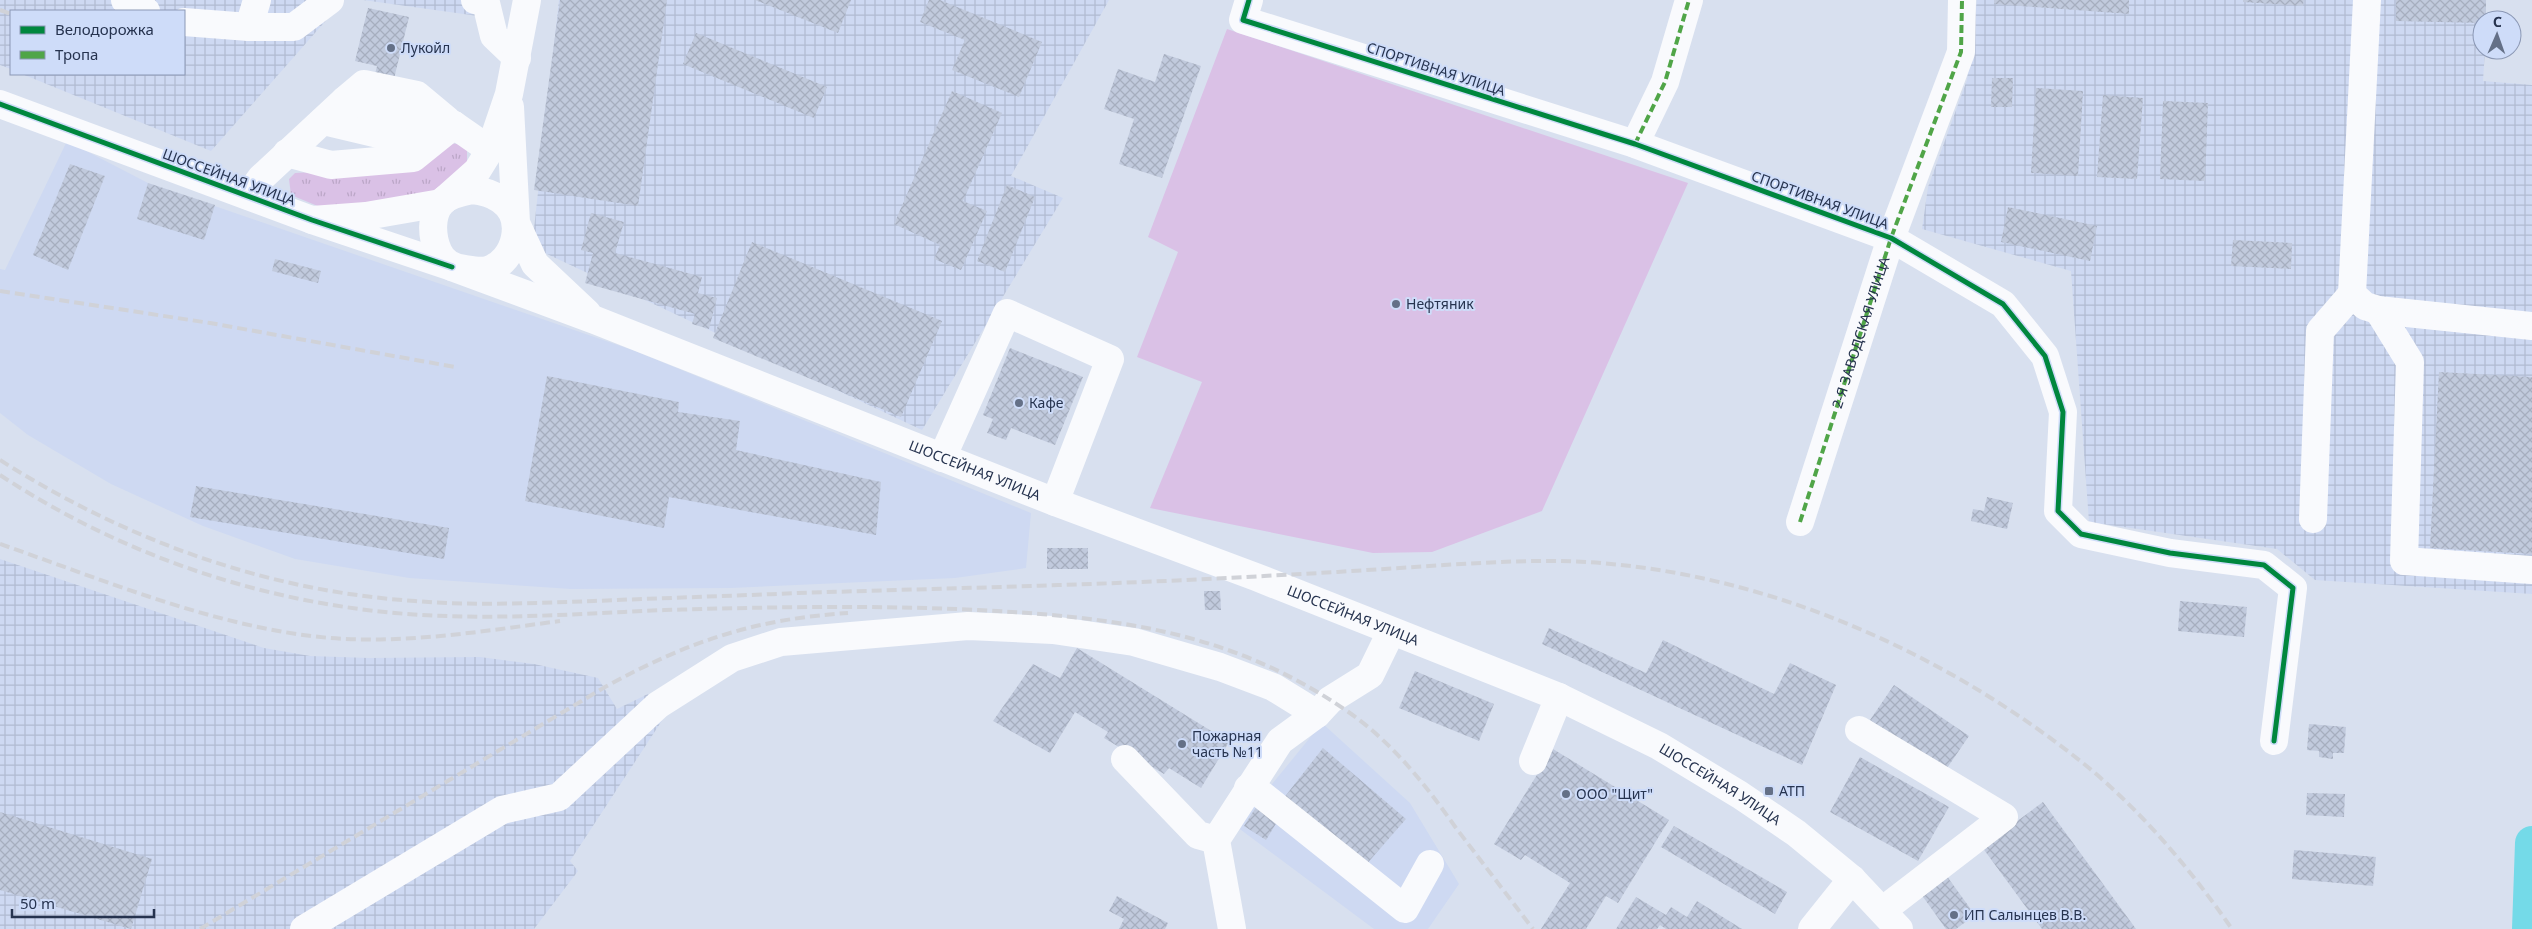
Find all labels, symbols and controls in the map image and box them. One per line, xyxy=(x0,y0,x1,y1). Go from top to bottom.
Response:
legend xyxy=(10,10,185,75)
north arrow xyxy=(2472,10,2522,60)
text: С xyxy=(2493,12,2502,31)
text: Велодорожка xyxy=(55,19,154,39)
street label: СПОРТИВНАЯ УЛИЦА xyxy=(1364,37,1508,100)
place label: Лукойл xyxy=(401,38,450,57)
marker: Лукойл xyxy=(385,42,397,54)
text: Тропа xyxy=(55,44,98,64)
street label: ШОССЕЙНАЯ УЛИЦА xyxy=(160,144,298,209)
street label: СПОРТИВНАЯ УЛИЦА xyxy=(1749,166,1891,233)
street label: 2-Я ЗАВОДСКАЯ УЛИЦА xyxy=(1827,254,1893,411)
place label: Нефтяник xyxy=(1406,294,1474,313)
marker: Нефтяник xyxy=(1390,298,1402,310)
place label: Кафе xyxy=(1029,393,1064,412)
marker: Кафе xyxy=(1013,397,1025,409)
street label: ШОССЕЙНАЯ УЛИЦА xyxy=(906,435,1044,504)
street label: ШОССЕЙНАЯ УЛИЦА xyxy=(1284,580,1422,650)
place label: Пожарная часть №11 xyxy=(1192,726,1263,761)
marker: Пожарная часть №11 xyxy=(1176,738,1188,750)
street label: ШОССЕЙНАЯ УЛИЦА xyxy=(1656,738,1785,829)
place label: АТП xyxy=(1779,781,1805,800)
place label: ООО "Щит" xyxy=(1576,784,1653,803)
marker: АТП xyxy=(1763,785,1775,797)
marker: ООО "Щит" xyxy=(1560,788,1572,800)
scale bar xyxy=(12,886,155,918)
text: 50 m xyxy=(20,893,55,913)
place label: ИП Салынцев В.В. xyxy=(1964,905,2086,924)
marker: ИП Салынцев В.В. xyxy=(1948,909,1960,921)

